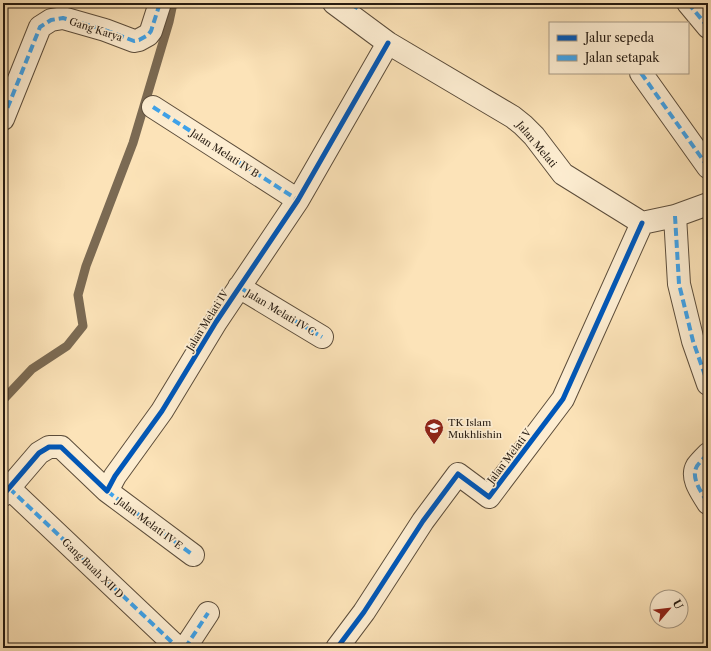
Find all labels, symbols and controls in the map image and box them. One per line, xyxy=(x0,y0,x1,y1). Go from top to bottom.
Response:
street label: Gang Karya xyxy=(68,15,125,44)
legend xyxy=(549,22,689,74)
text: Jalur sepeda xyxy=(583,30,655,45)
text: Jalan setapak xyxy=(583,50,660,65)
street label: Jalan Melati xyxy=(512,117,560,170)
street label: Jalan Melati IV B xyxy=(186,125,261,180)
street label: Jalan Melati IV C xyxy=(241,285,319,339)
street label: Jalan Melati IV xyxy=(182,287,232,355)
place label: TK Islam Mukhlishin xyxy=(448,416,503,441)
school or university icon: TK Islam Mukhlishin xyxy=(423,417,445,445)
street label: Jalan Melati V xyxy=(483,426,535,488)
street label: Jalan Melati IV E xyxy=(113,493,185,552)
street label: Gang Buah XII D xyxy=(59,536,126,601)
north arrow xyxy=(649,589,689,629)
text: U xyxy=(670,597,686,612)

